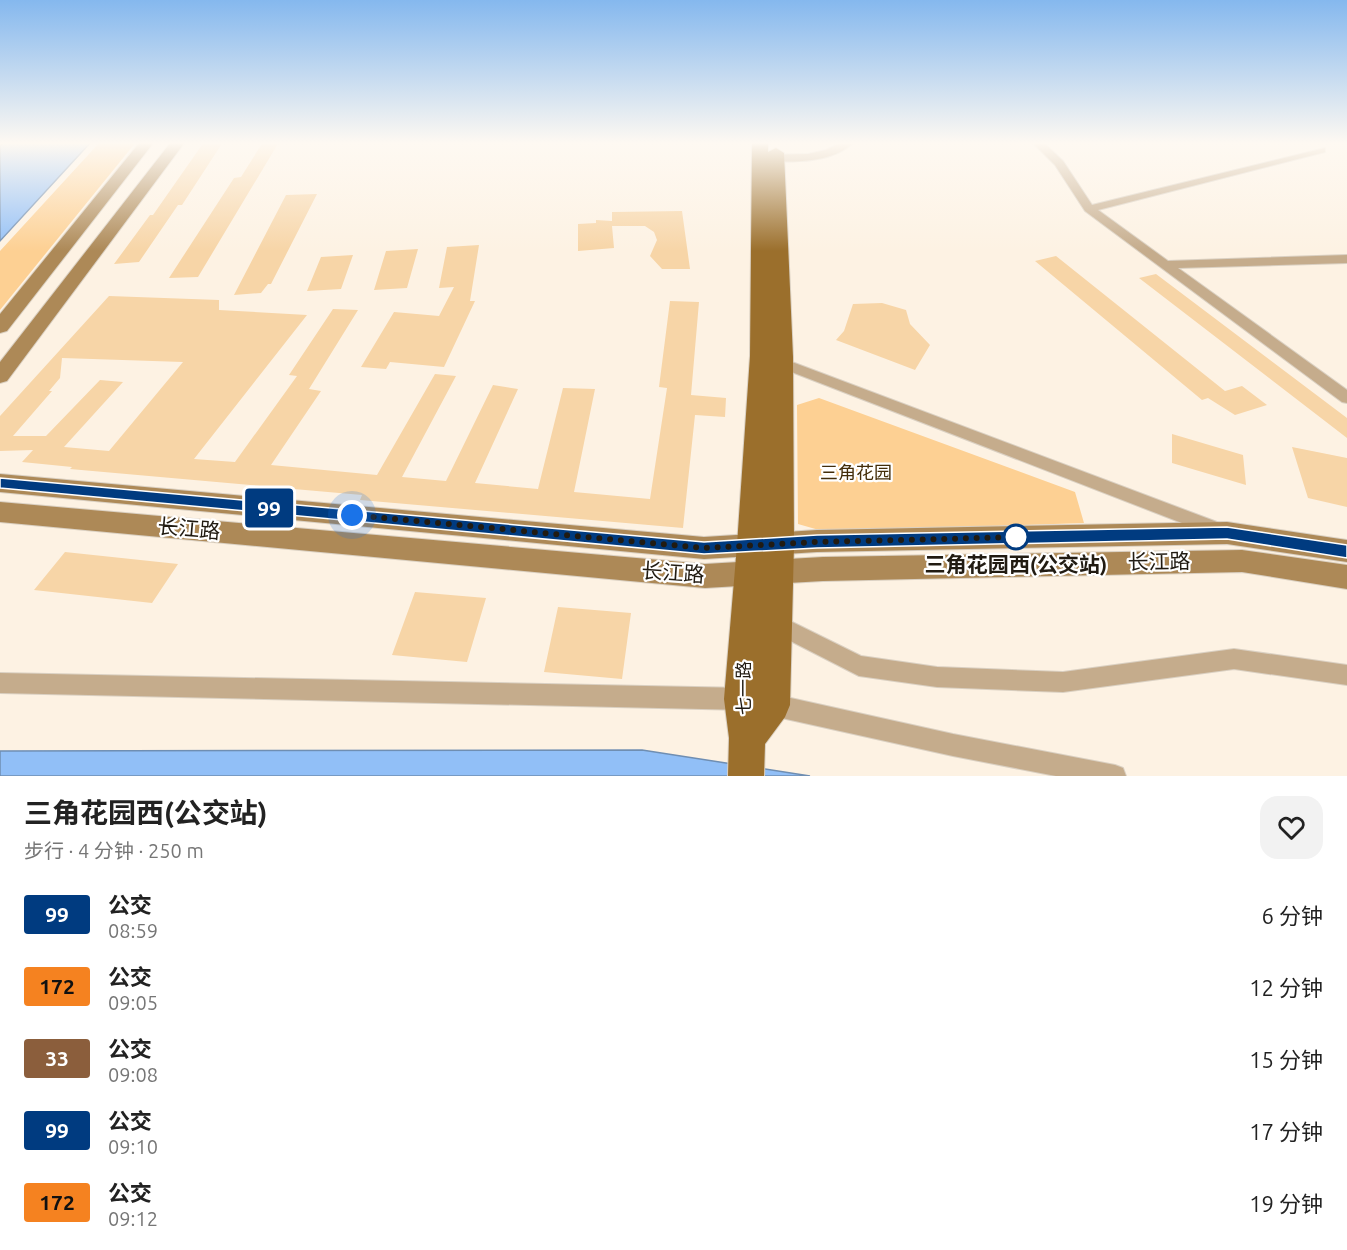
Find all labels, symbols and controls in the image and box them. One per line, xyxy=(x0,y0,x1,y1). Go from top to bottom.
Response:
park label: 三角花园 xyxy=(820,462,892,482)
line badge: 99 xyxy=(242,488,296,528)
text: 99 xyxy=(257,496,281,520)
your location xyxy=(337,500,367,530)
street label: 长江路 xyxy=(157,513,222,543)
marker: 三角花园西(公交站) xyxy=(1003,524,1029,550)
street label: 长江路 xyxy=(1127,548,1191,574)
place label: 三角花园西(公交站) xyxy=(925,552,1107,576)
street label: 长江路 xyxy=(641,558,705,586)
street label: 七一路 xyxy=(733,661,753,715)
button: heart xyxy=(1260,796,1323,859)
text: 三角花园西(公交站) xyxy=(24,797,267,828)
text: 步行 · 4 分钟 · 250 m xyxy=(24,839,204,862)
text: 公交 xyxy=(108,892,152,917)
text: 99 xyxy=(45,902,69,926)
text: 6 分钟 xyxy=(1262,903,1323,928)
text: 08:59 xyxy=(108,919,158,942)
text: 公交 xyxy=(108,964,152,989)
text: 172 xyxy=(39,974,75,998)
text: 12 分钟 xyxy=(1249,975,1323,1000)
text: 09:05 xyxy=(108,991,158,1014)
text: 公交 xyxy=(108,1036,152,1061)
text: 33 xyxy=(45,1046,69,1070)
text: 15 分钟 xyxy=(1249,1047,1323,1072)
text: 09:08 xyxy=(108,1063,158,1086)
text: 公交 xyxy=(108,1108,152,1133)
text: 99 xyxy=(45,1118,69,1142)
text: 17 分钟 xyxy=(1249,1119,1323,1144)
text: 09:10 xyxy=(108,1135,158,1158)
text: 公交 xyxy=(108,1180,152,1205)
text: 172 xyxy=(39,1190,75,1214)
text: 19 分钟 xyxy=(1249,1191,1323,1216)
text: 09:12 xyxy=(108,1207,158,1230)

